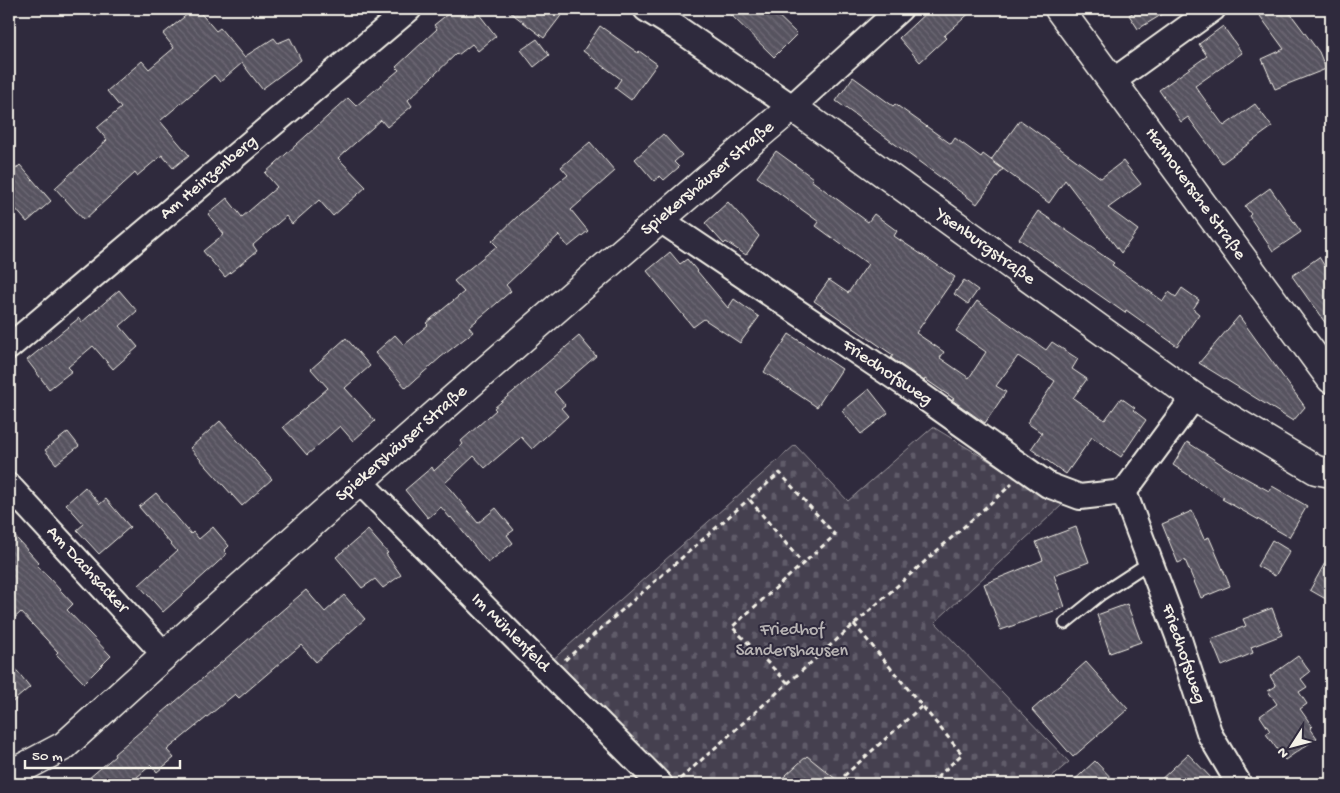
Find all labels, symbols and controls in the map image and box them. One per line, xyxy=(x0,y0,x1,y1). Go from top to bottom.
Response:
street label: Spiekershäuser Straße xyxy=(637,117,780,241)
street label: Hannoversche Straße xyxy=(1140,124,1251,265)
street label: Am Heinzenberg xyxy=(156,131,262,225)
street label: Ysenburgstraße xyxy=(929,203,1039,291)
street label: Friedhofsweg xyxy=(837,335,936,411)
street label: Spiekershäuser Straße xyxy=(332,381,473,507)
street label: Am Dachsacker xyxy=(41,522,134,619)
street label: Im Mühlenfeld xyxy=(466,589,555,678)
street label: Friedhofsweg xyxy=(1156,600,1210,707)
park label: Friedhof Sandershausen xyxy=(736,620,849,662)
north arrow xyxy=(1268,720,1318,770)
scale bar xyxy=(25,738,180,770)
text: N xyxy=(1274,743,1293,761)
text: 50 m xyxy=(32,748,63,766)

